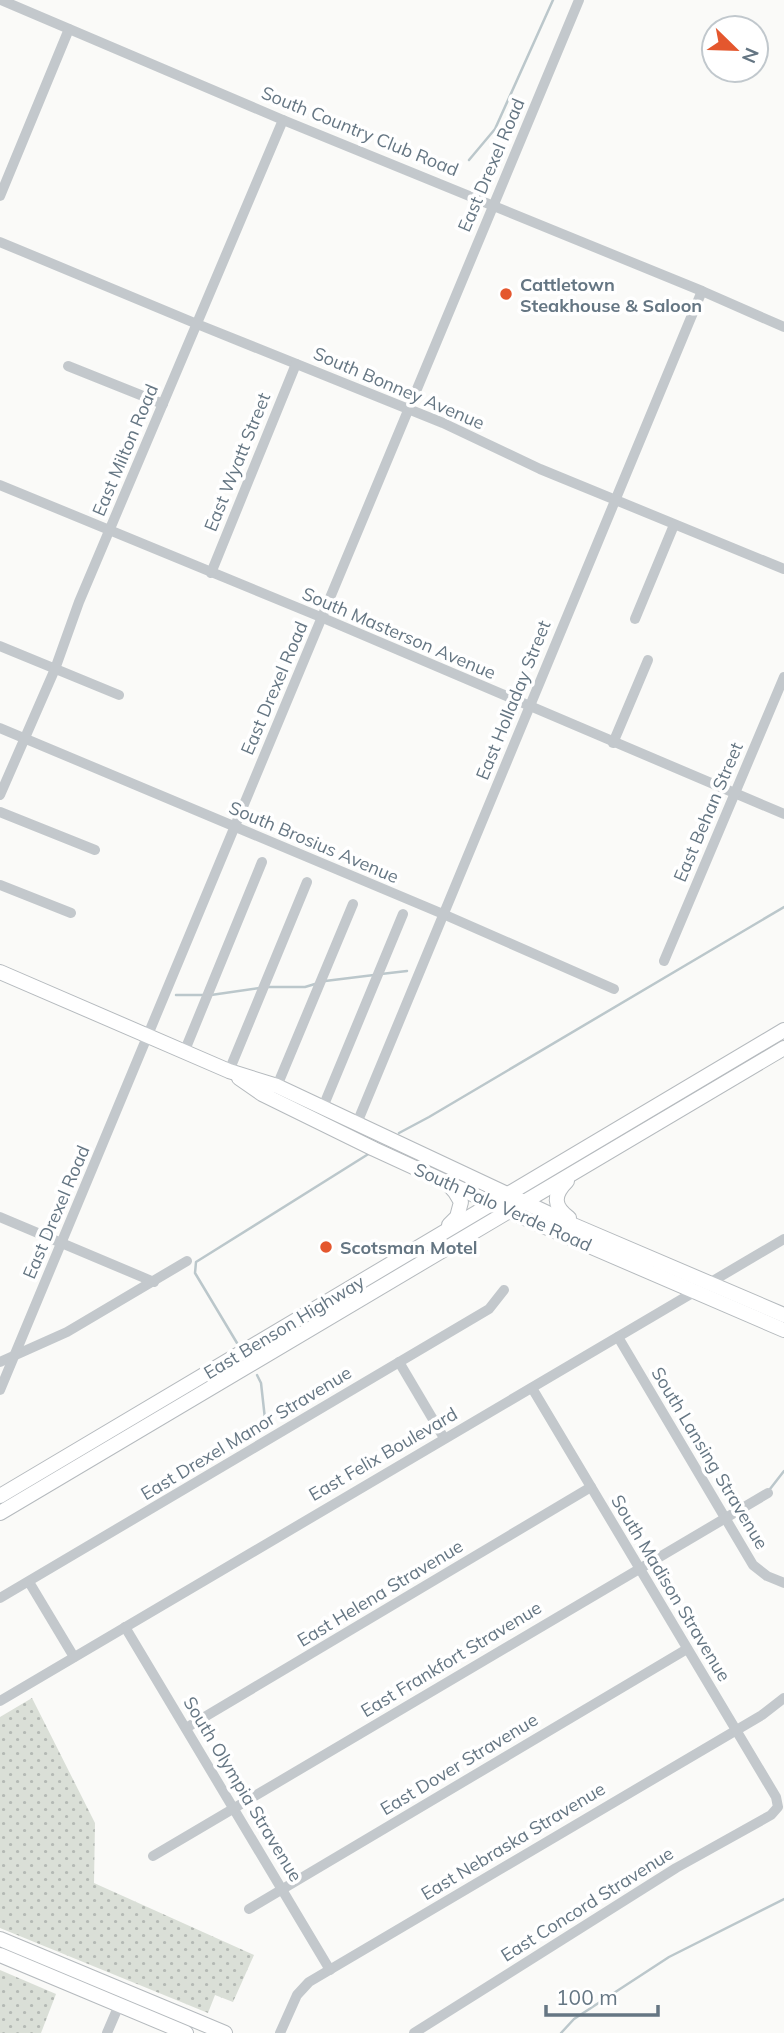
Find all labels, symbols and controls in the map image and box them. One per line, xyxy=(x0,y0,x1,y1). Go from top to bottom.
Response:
north arrow xyxy=(700,14,770,84)
text: N xyxy=(737,44,764,67)
street label: South Country Club Road xyxy=(258,81,462,181)
street label: East Drexel Road xyxy=(452,95,530,235)
place label: Cattletown Steakhouse & Saloon xyxy=(520,273,702,317)
marker: Cattletown Steakhouse & Saloon xyxy=(498,286,514,302)
street label: South Bonney Avenue xyxy=(310,342,488,434)
street label: East Milton Road xyxy=(87,381,163,519)
street label: East Wyatt Street xyxy=(199,389,275,535)
street label: South Masterson Avenue xyxy=(299,582,499,684)
street label: East Holladay Street xyxy=(470,617,556,783)
street label: East Drexel Road xyxy=(235,618,313,758)
street label: East Behan Street xyxy=(668,739,748,885)
street label: South Brosius Avenue xyxy=(226,796,402,888)
street label: East Drexel Road xyxy=(17,1142,95,1282)
street label: South Palo Verde Road xyxy=(411,1157,595,1257)
place label: Scotsman Motel xyxy=(340,1236,478,1259)
marker: Scotsman Motel xyxy=(318,1239,334,1255)
street label: East Benson Highway xyxy=(200,1270,369,1384)
street label: East Drexel Manor Stravenue xyxy=(136,1361,356,1505)
street label: South Lansing Stravenue xyxy=(646,1363,774,1553)
street label: East Felix Boulevard xyxy=(305,1402,461,1506)
street label: South Madison Stravenue xyxy=(606,1490,736,1686)
street label: East Helena Stravenue xyxy=(293,1534,467,1652)
street label: East Frankfort Stravenue xyxy=(356,1596,546,1722)
street label: South Olympia Stravenue xyxy=(179,1692,307,1886)
street label: East Dover Stravenue xyxy=(376,1708,542,1820)
street label: East Nebraska Stravenue xyxy=(417,1777,609,1905)
street label: East Concord Stravenue xyxy=(496,1841,678,1967)
scale bar xyxy=(546,1974,658,2018)
text: 100 m xyxy=(556,1984,618,2010)

